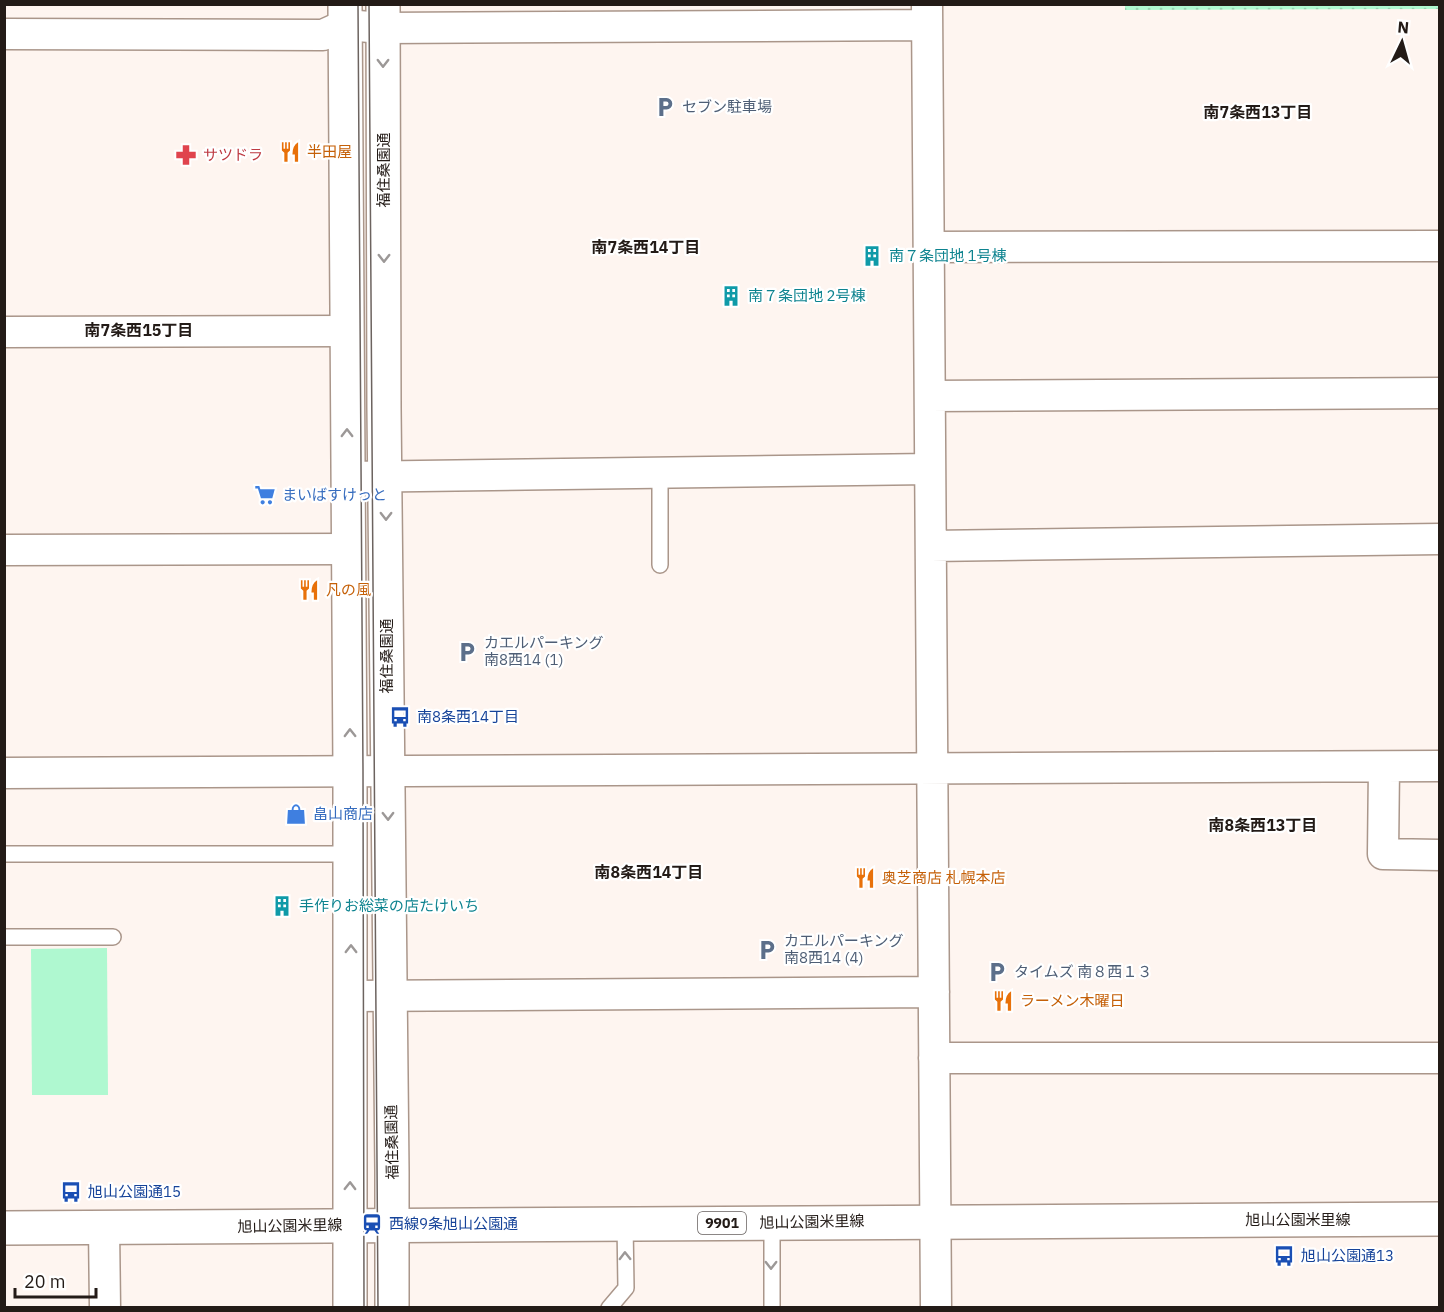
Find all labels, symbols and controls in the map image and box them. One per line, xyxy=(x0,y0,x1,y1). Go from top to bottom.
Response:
north arrow xyxy=(1372,12,1432,72)
text: N xyxy=(1397,17,1410,38)
one-way arrow xyxy=(377,58,389,67)
parking icon: セブン駐車場 xyxy=(653,95,677,119)
place label: セブン駐車場 xyxy=(682,97,772,116)
district label: 南7条西13丁目 xyxy=(1204,102,1312,122)
street label: 福住桑園通 xyxy=(374,132,393,208)
restaurant icon: 半田屋 xyxy=(278,140,302,164)
place label: 半田屋 xyxy=(307,142,352,161)
pharmacy icon: サツドラ xyxy=(174,143,198,167)
place label: サツドラ xyxy=(203,145,263,164)
district label: 南7条西14丁目 xyxy=(592,237,700,257)
building icon: 南７条団地 1号棟 xyxy=(860,244,884,268)
place label: 南７条団地 1号棟 xyxy=(889,246,1007,265)
one-way arrow xyxy=(378,253,390,262)
building icon: 南７条団地 2号棟 xyxy=(719,284,743,308)
place label: 南７条団地 2号棟 xyxy=(748,286,866,305)
district label: 南7条西15丁目 xyxy=(85,320,193,340)
one-way arrow xyxy=(341,429,353,438)
supermarket icon: まいばすけっと xyxy=(253,483,277,507)
place label: まいばすけっと xyxy=(282,485,387,504)
one-way arrow xyxy=(380,511,392,520)
restaurant icon: 凡の風 xyxy=(297,578,321,602)
place label: 凡の風 xyxy=(326,580,371,599)
street label: 福住桑園通 xyxy=(377,618,396,694)
place label: カエルパーキング 南8西14 (1) xyxy=(484,633,604,669)
parking icon: カエルパーキング 南8西14 (1) xyxy=(455,640,479,664)
bus stop icon: 南8条西14丁目 xyxy=(388,705,412,729)
place label: 南8条西14丁目 xyxy=(417,707,519,726)
one-way arrow xyxy=(344,729,356,738)
shop icon: 畠山商店 xyxy=(284,802,308,826)
place label: 畠山商店 xyxy=(313,804,373,823)
one-way arrow xyxy=(382,811,394,820)
district label: 南8条西13丁目 xyxy=(1209,815,1317,835)
district label: 南8条西14丁目 xyxy=(595,862,703,882)
restaurant icon: 奥芝商店 札幌本店 xyxy=(853,866,877,890)
place label: 奥芝商店 札幌本店 xyxy=(882,868,1006,887)
building icon: 手作りお総菜の店たけいち xyxy=(270,894,294,918)
place label: 手作りお総菜の店たけいち xyxy=(299,896,479,915)
place label: カエルパーキング 南8西14 (4) xyxy=(784,931,904,967)
parking icon: カエルパーキング 南8西14 (4) xyxy=(755,938,779,962)
one-way arrow xyxy=(345,945,357,954)
parking icon: タイムズ 南８西１３ xyxy=(985,960,1009,984)
place label: タイムズ 南８西１３ xyxy=(1014,962,1152,981)
restaurant icon: ラーメン木曜日 xyxy=(991,989,1015,1013)
place label: ラーメン木曜日 xyxy=(1020,991,1124,1010)
street label: 福住桑園通 xyxy=(381,1104,402,1180)
bus stop icon: 旭山公園通15 xyxy=(59,1180,83,1204)
place label: 旭山公園通15 xyxy=(88,1182,181,1201)
one-way arrow xyxy=(344,1182,356,1191)
street label: 旭山公園米里線 xyxy=(1245,1210,1351,1229)
street label: 旭山公園米里線 xyxy=(759,1211,865,1232)
station icon: 西線9条旭山公園通 xyxy=(360,1212,384,1236)
road number: 9901 xyxy=(698,1212,746,1234)
place label: 西線9条旭山公園通 xyxy=(389,1214,518,1233)
street label: 旭山公園米里線 xyxy=(237,1215,343,1236)
bus stop icon: 旭山公園通13 xyxy=(1272,1244,1296,1268)
place label: 旭山公園通13 xyxy=(1301,1246,1394,1265)
one-way arrow xyxy=(619,1251,632,1260)
one-way arrow xyxy=(765,1260,777,1269)
scale bar xyxy=(15,1261,96,1299)
text: 20 m xyxy=(24,1270,66,1293)

